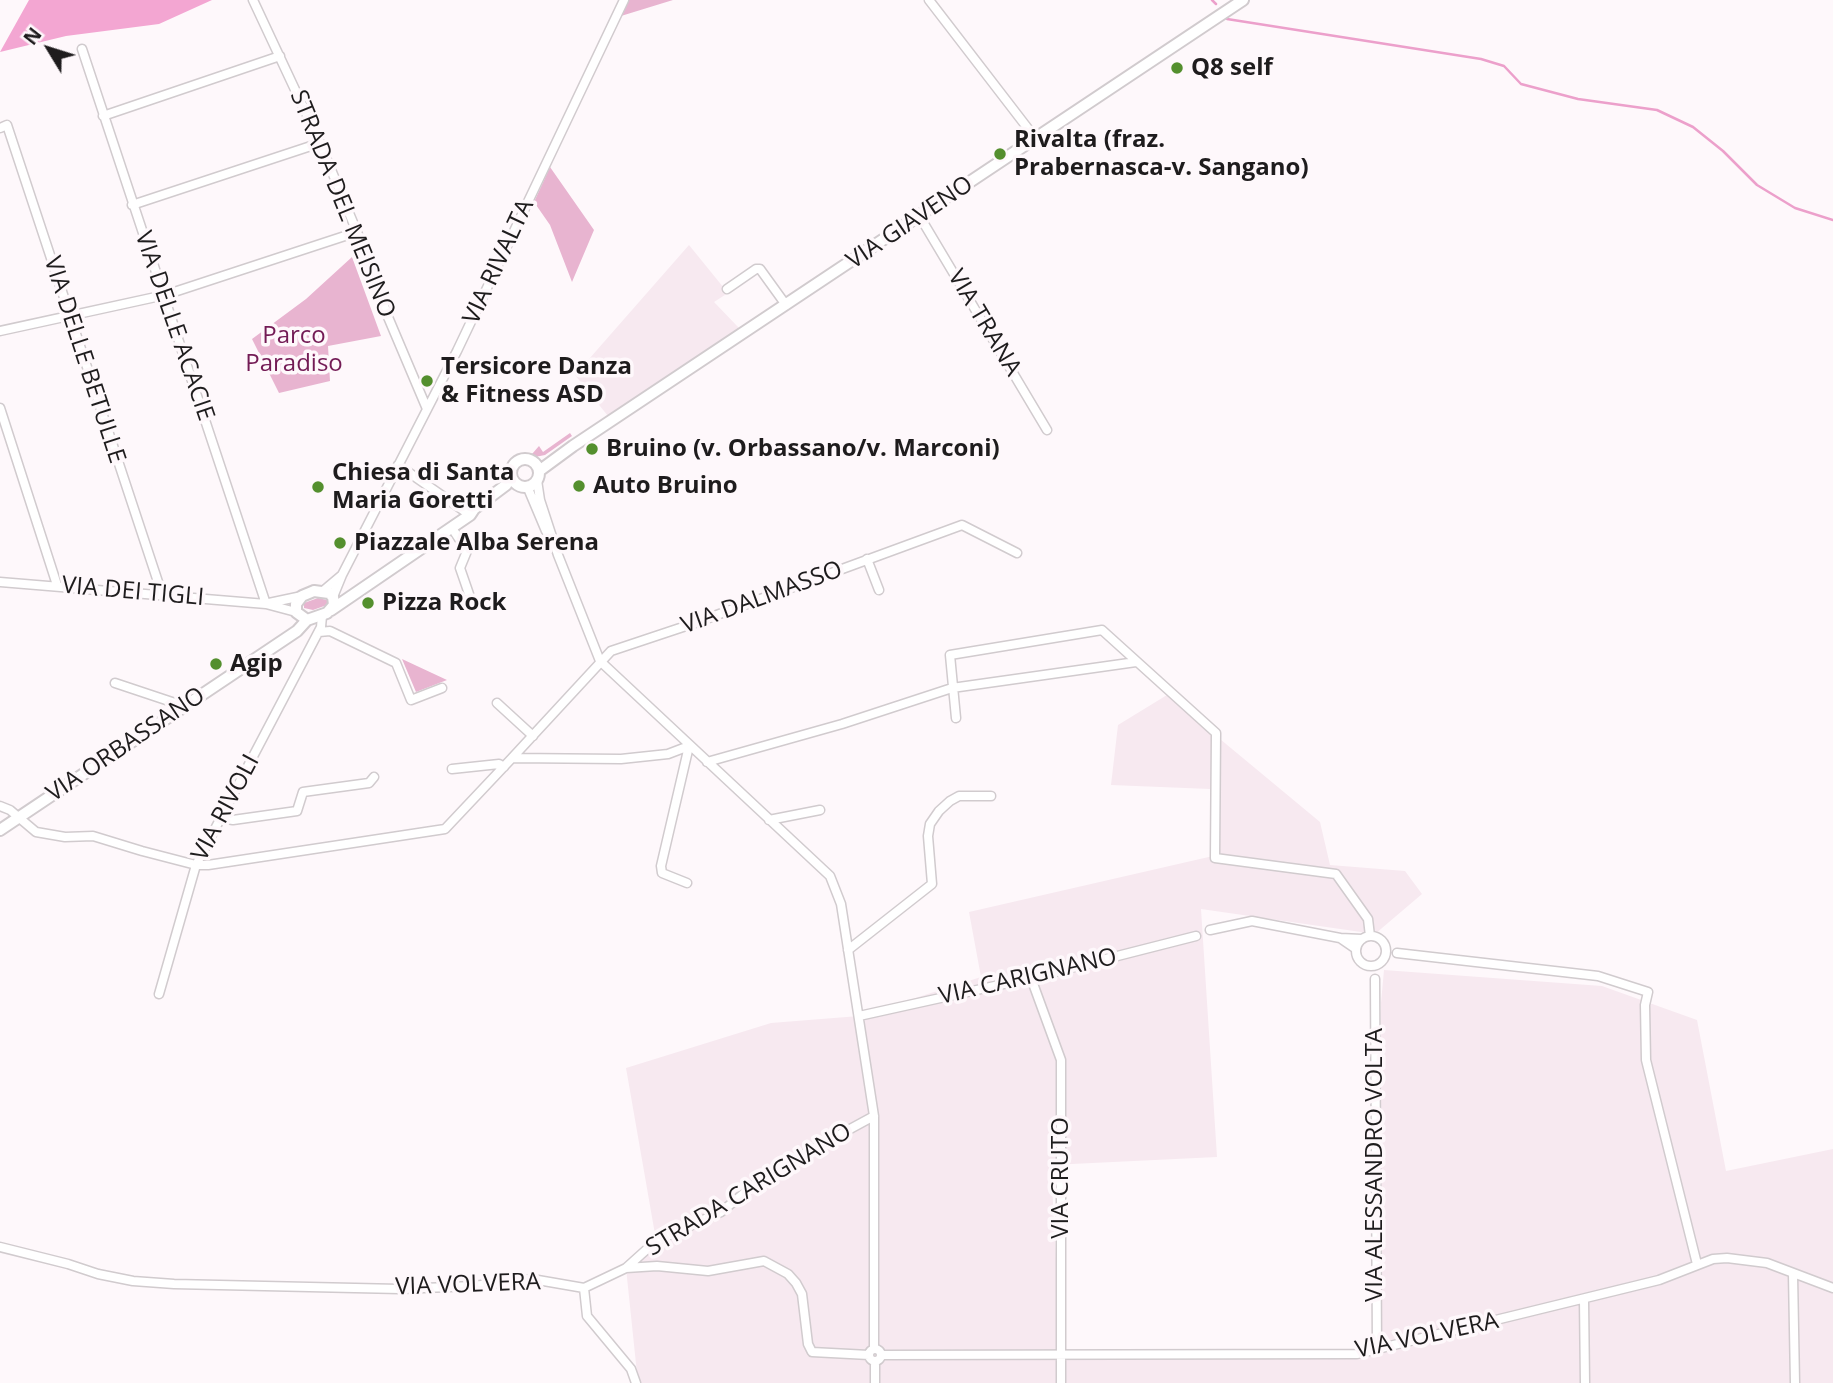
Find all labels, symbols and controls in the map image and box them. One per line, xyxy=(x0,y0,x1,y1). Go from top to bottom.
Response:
north arrow xyxy=(14,14,84,84)
text: N xyxy=(17,22,47,50)
place label: Q8 self xyxy=(1191,54,1273,82)
marker: Q8 self xyxy=(1169,60,1185,76)
street label: STRADA DEL MEISINO xyxy=(283,86,401,322)
place label: Rivalta (fraz. Prabernasca-v. Sangano) xyxy=(1014,126,1309,182)
marker: Rivalta (fraz. Prabernasca-v. Sangano) xyxy=(992,146,1008,162)
street label: VIA GIAVENO xyxy=(841,170,979,276)
street label: VIA RIVALTA xyxy=(458,195,540,329)
street label: VIA DELLE ACACIE xyxy=(128,228,220,424)
street label: VIA DELLE BETULLE xyxy=(37,253,131,467)
street label: VIA TRANA xyxy=(941,265,1027,381)
park label: Parco Paradiso xyxy=(245,322,343,378)
place label: Tersicore Danza & Fitness ASD xyxy=(441,353,632,409)
marker: Tersicore Danza & Fitness ASD xyxy=(419,373,435,389)
place label: Bruino (v. Orbassano/v. Marconi) xyxy=(606,435,1000,463)
marker: Bruino (v. Orbassano/v. Marconi) xyxy=(584,441,600,457)
place label: Chiesa di Santa Maria Goretti xyxy=(332,459,514,515)
place label: Auto Bruino xyxy=(593,472,738,500)
marker: Auto Bruino xyxy=(571,478,587,494)
marker: Chiesa di Santa Maria Goretti xyxy=(310,479,326,495)
place label: Piazzale Alba Serena xyxy=(354,529,599,557)
marker: Piazzale Alba Serena xyxy=(332,535,348,551)
street label: VIA DALMASSO xyxy=(678,556,846,640)
street label: VIA DEI TIGLI xyxy=(61,571,205,613)
place label: Pizza Rock xyxy=(382,589,506,617)
marker: Pizza Rock xyxy=(360,595,376,611)
place label: Agip xyxy=(230,650,283,678)
marker: Agip xyxy=(208,656,224,672)
street label: VIA ORBASSANO xyxy=(41,681,211,809)
street label: VIA RIVOLI xyxy=(186,750,266,866)
street label: VIA CARIGNANO xyxy=(936,943,1120,1011)
street label: VIA ALESSANDRO VOLTA xyxy=(1361,1028,1389,1302)
street label: STRADA CARIGNANO xyxy=(641,1117,857,1263)
street label: VIA CRUTO xyxy=(1047,1117,1075,1239)
street label: VIA VOLVERA xyxy=(395,1268,541,1302)
street label: VIA VOLVERA xyxy=(1353,1307,1501,1365)

